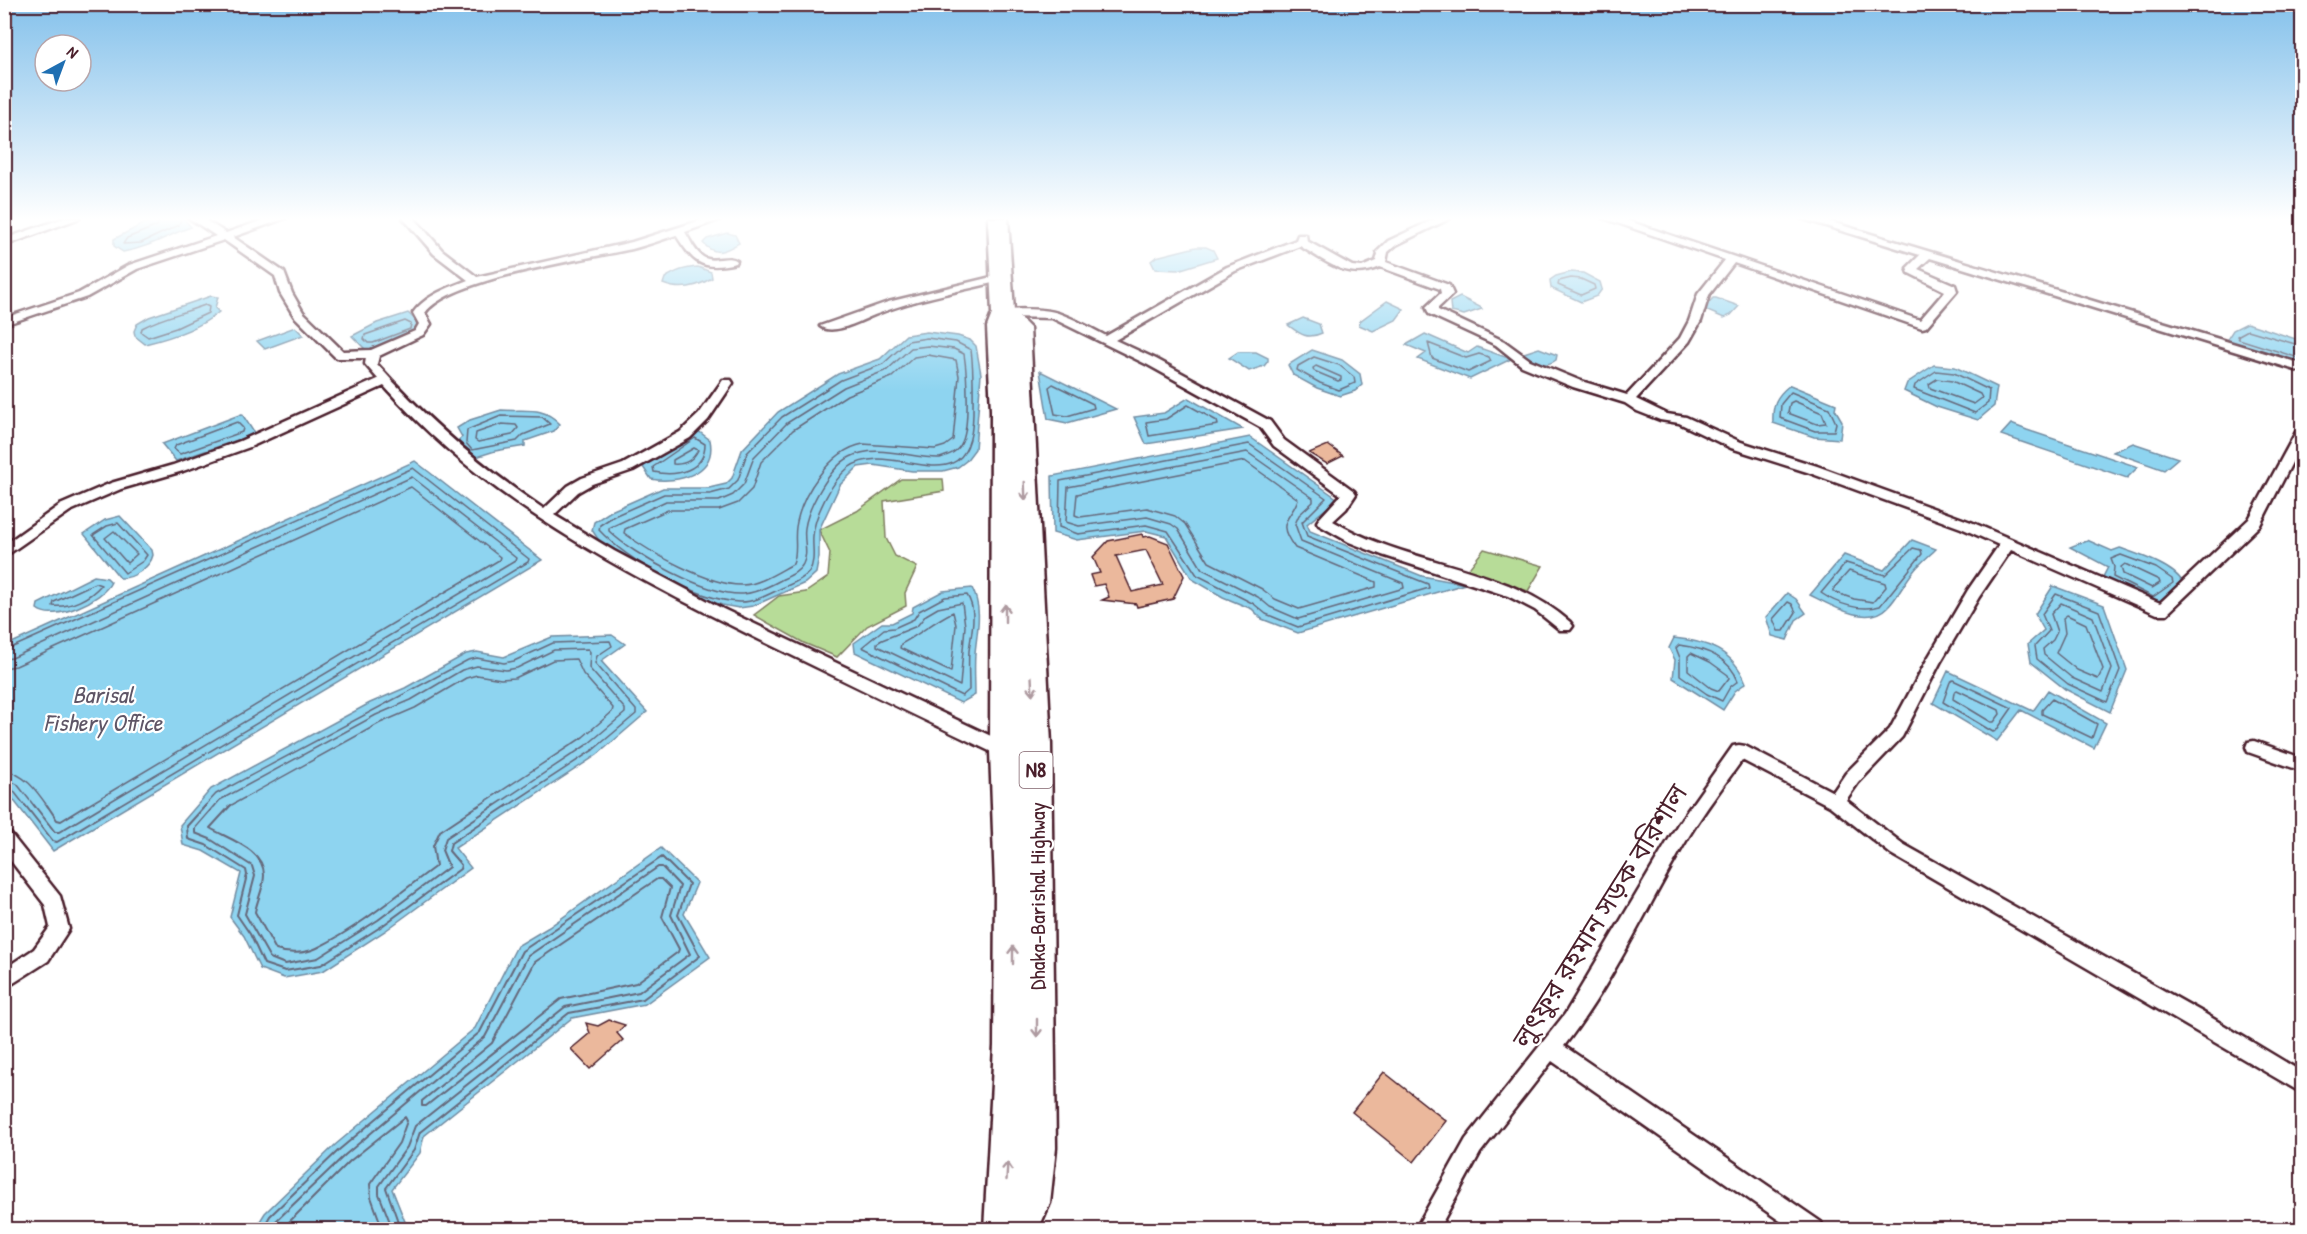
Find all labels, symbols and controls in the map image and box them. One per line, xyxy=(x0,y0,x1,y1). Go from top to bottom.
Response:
north arrow xyxy=(33,33,93,93)
text: N xyxy=(62,41,84,63)
one-way arrow xyxy=(1019,481,1031,501)
one-way arrow xyxy=(999,604,1011,624)
one-way arrow xyxy=(1026,676,1037,696)
water label: Barisal Fishery Office xyxy=(44,678,164,739)
road number: N8 xyxy=(1020,752,1052,788)
street label: লুৎফুর রহমান সড়ক বরিশাল xyxy=(1503,777,1695,1055)
street label: Dhaka-Barishal Highway xyxy=(1022,802,1052,990)
one-way arrow xyxy=(1007,946,1019,966)
one-way arrow xyxy=(1031,1018,1043,1038)
one-way arrow xyxy=(1002,1162,1013,1182)

